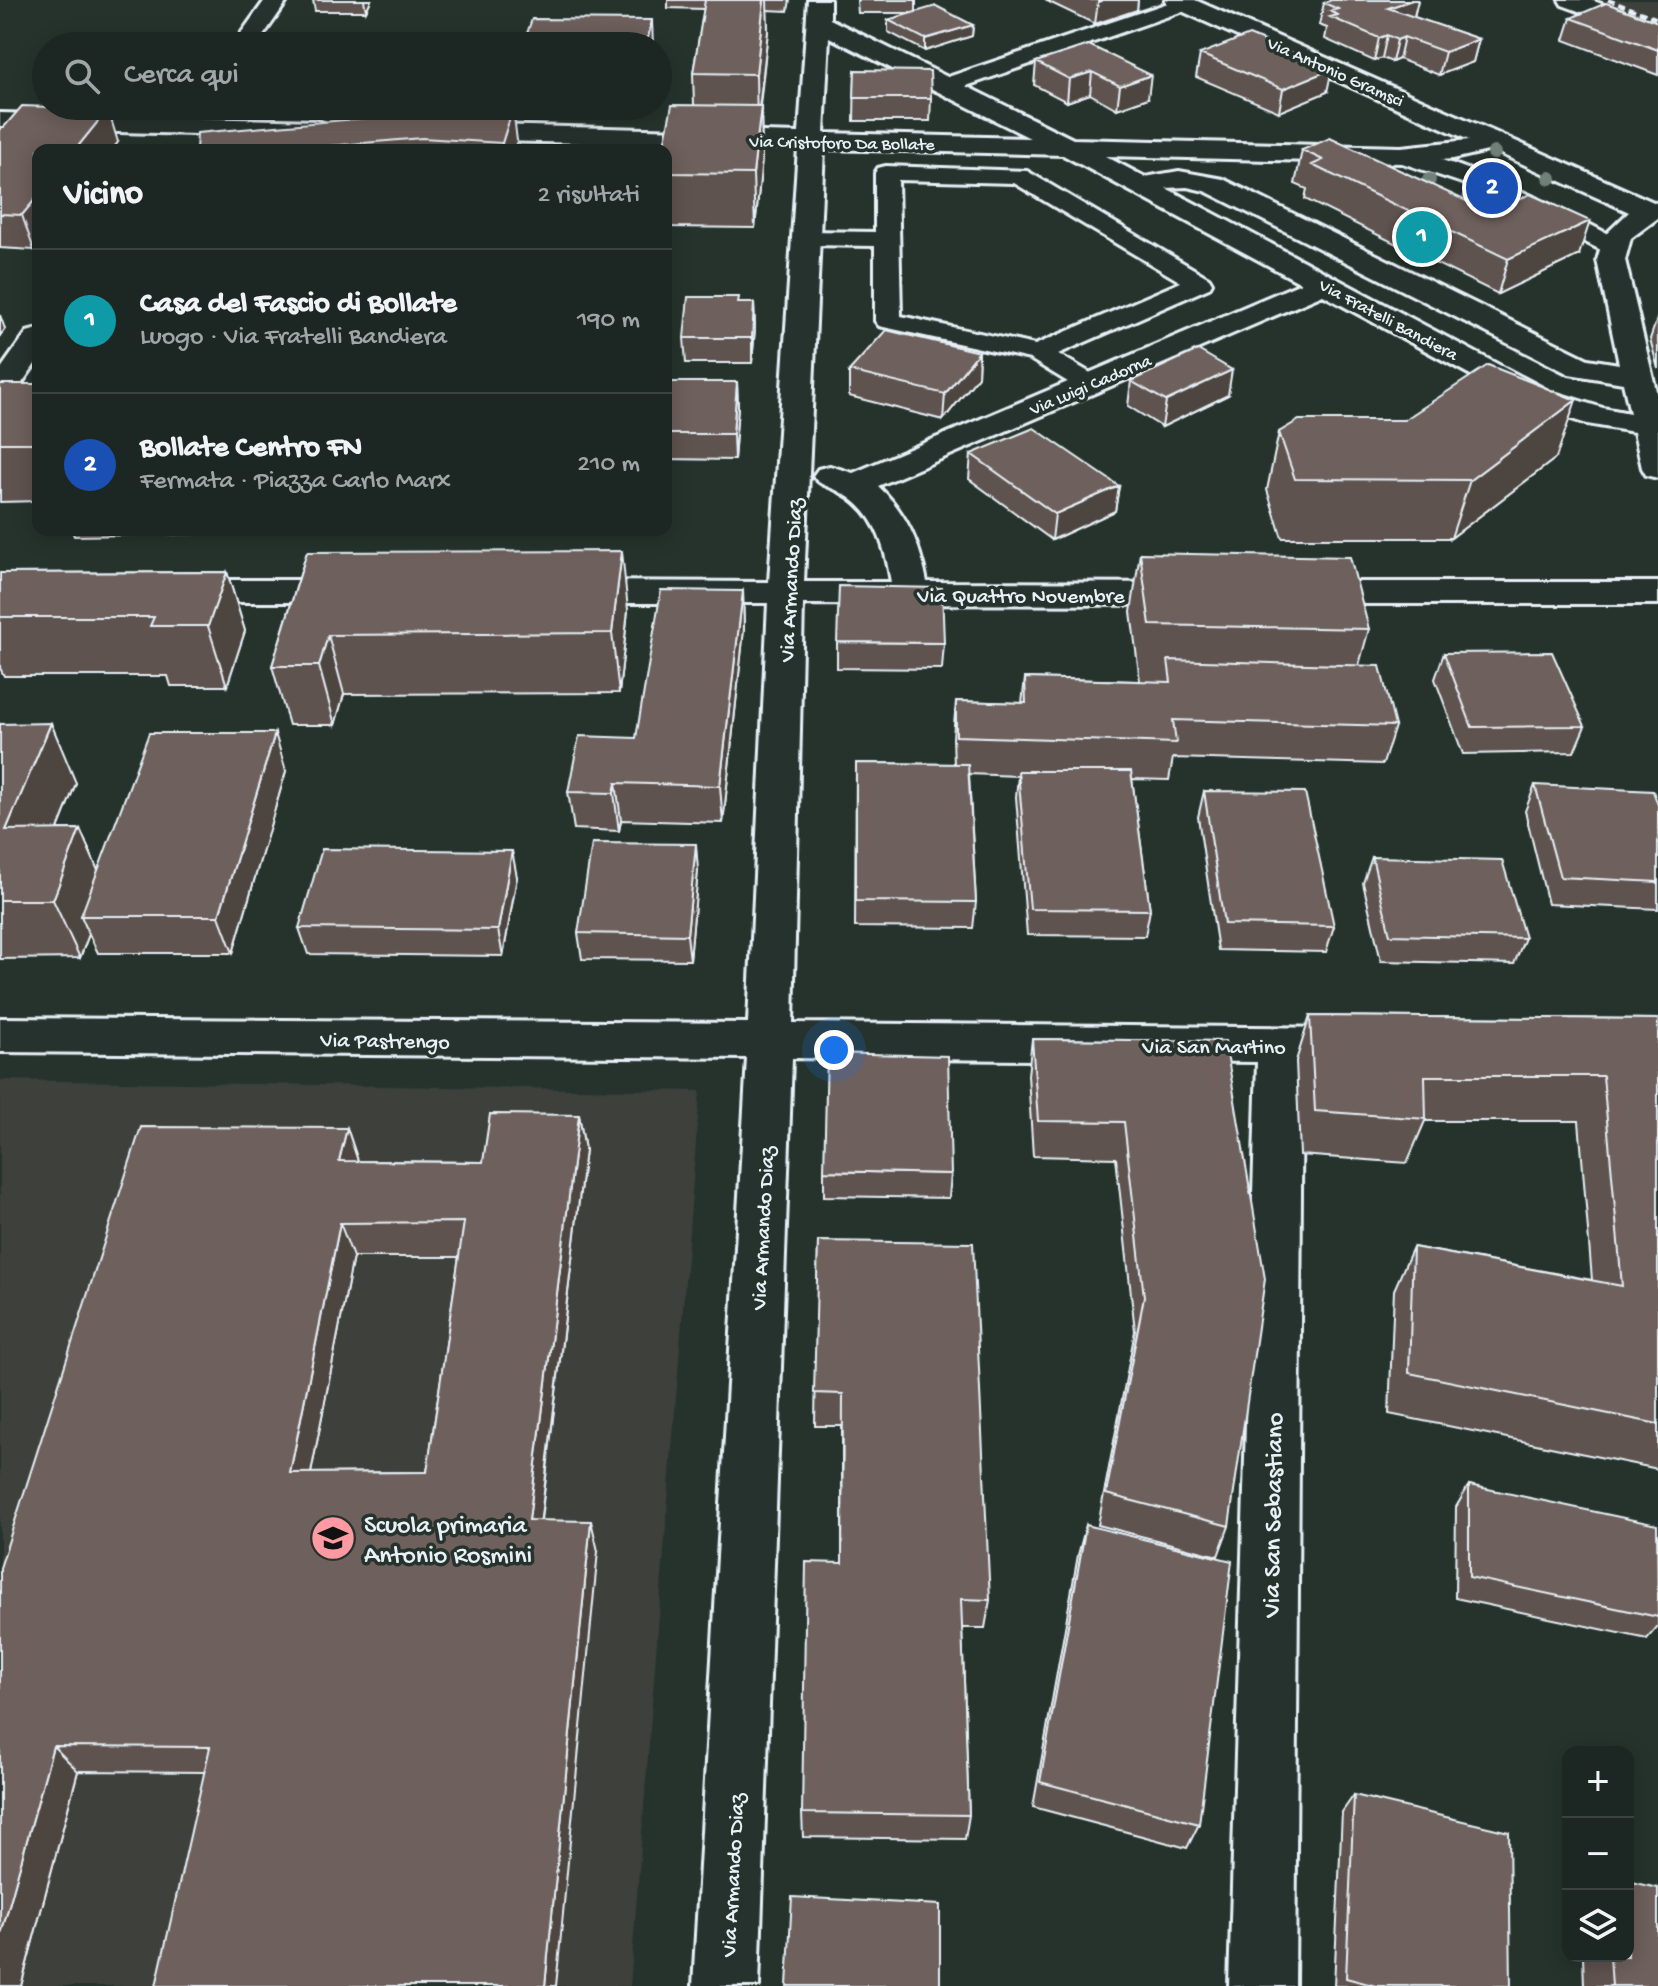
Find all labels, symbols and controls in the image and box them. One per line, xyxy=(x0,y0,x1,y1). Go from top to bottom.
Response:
search box xyxy=(32,32,672,120)
street label: Via Antonio Gramsci xyxy=(1263,33,1407,113)
icon: search xyxy=(60,54,104,98)
text: Cerca qui xyxy=(124,59,239,94)
street label: Via Cristoforo Da Bollate xyxy=(748,132,936,157)
pin: 2 xyxy=(1466,158,1518,218)
text: Vicino xyxy=(64,176,143,216)
text: 2 risultati xyxy=(537,181,640,212)
pin: 1 xyxy=(1396,207,1448,267)
street label: Via Fratelli Bandiera xyxy=(1314,275,1462,367)
text: Casa del Fascio di Bollate xyxy=(140,288,457,323)
text: 1 xyxy=(85,306,95,337)
text: 190 m xyxy=(577,306,640,337)
text: Luogo · Via Fratelli Bandiera xyxy=(140,323,447,354)
street label: Via Luigi Cadorna xyxy=(1026,351,1156,422)
text: Bollate Centro FN xyxy=(140,432,362,467)
text: 2 xyxy=(84,450,96,481)
text: 210 m xyxy=(577,450,640,481)
text: Fermata · Piazza Carlo Marx xyxy=(140,467,451,498)
street label: Via Armando Diaz xyxy=(776,496,810,664)
street label: Via Quattro Novembre xyxy=(916,585,1125,611)
street label: Via Pastrengo xyxy=(319,1029,450,1057)
your location xyxy=(814,1030,854,1070)
street label: Via San Martino xyxy=(1141,1036,1286,1062)
street label: Via Armando Diaz xyxy=(748,1144,782,1312)
street label: Via San Sebastiano xyxy=(1258,1412,1293,1619)
place label: Scuola primaria Antonio Rosmini xyxy=(364,1512,532,1573)
school or university icon: Scuola primaria Antonio Rosmini xyxy=(309,1514,357,1562)
map controls xyxy=(1562,1746,1634,1962)
button: + xyxy=(1562,1746,1634,1818)
street label: Via Armando Diaz xyxy=(718,1791,752,1959)
button: − xyxy=(1562,1818,1634,1890)
button: layers xyxy=(1562,1890,1634,1962)

